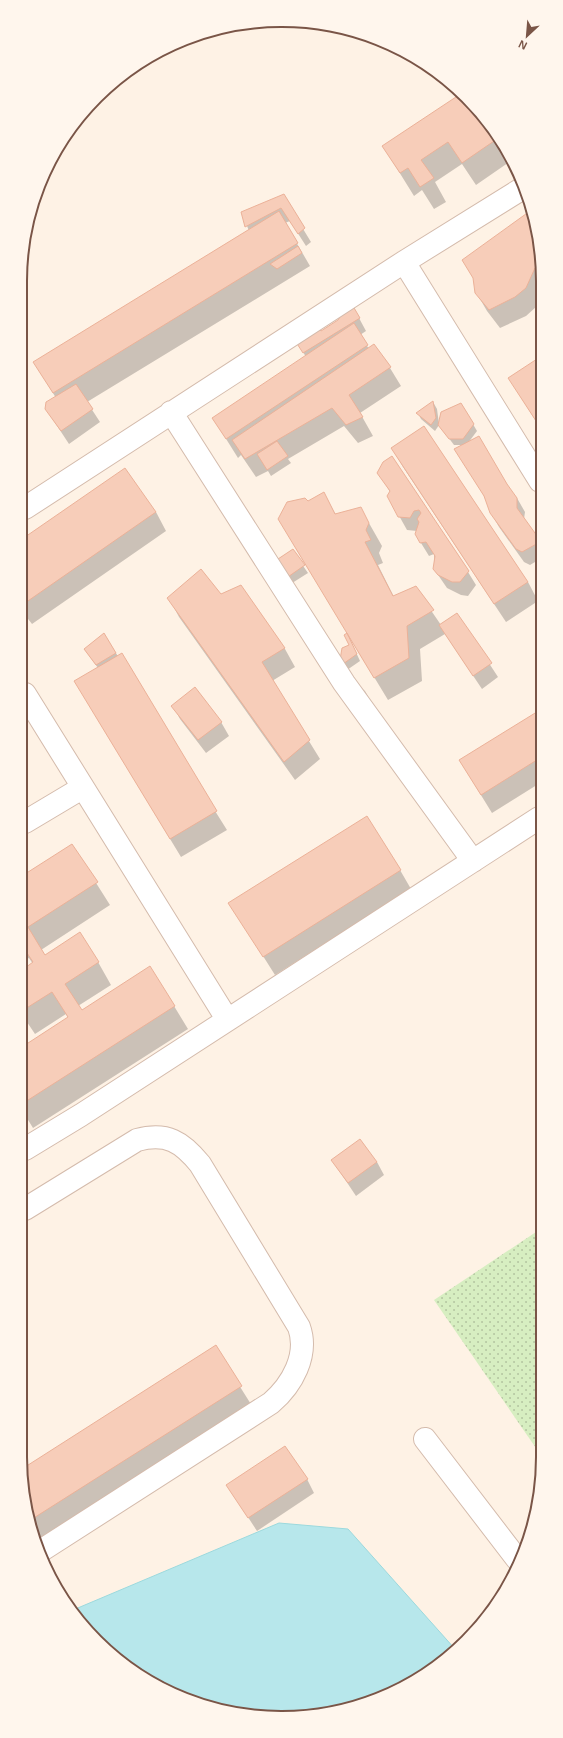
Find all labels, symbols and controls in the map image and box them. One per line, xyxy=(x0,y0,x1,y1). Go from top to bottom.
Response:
north arrow xyxy=(507,16,547,56)
text: N xyxy=(516,38,529,52)

